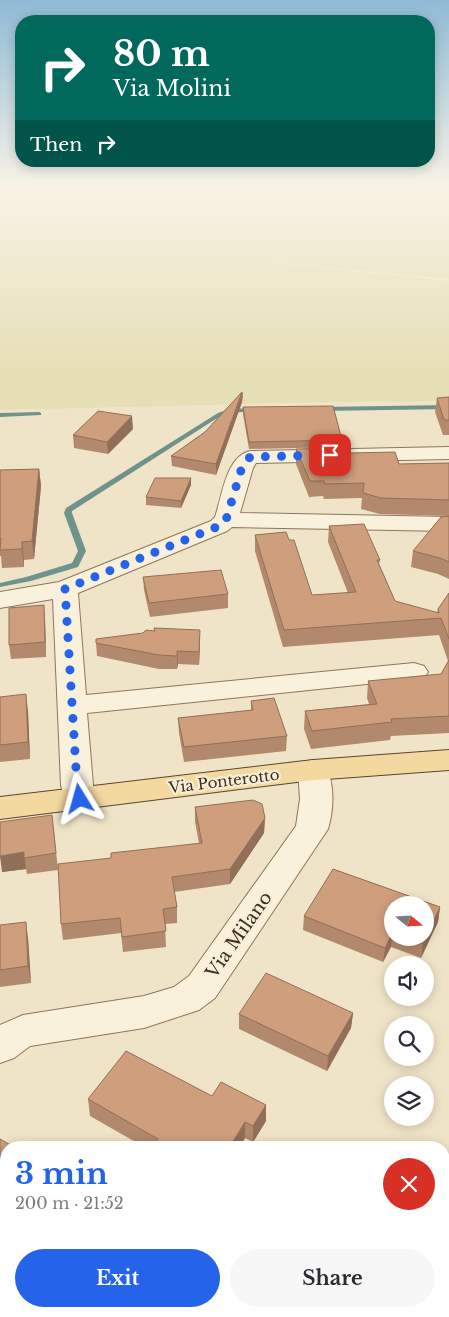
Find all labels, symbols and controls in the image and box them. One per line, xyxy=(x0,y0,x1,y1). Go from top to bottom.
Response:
text: 80 m xyxy=(113,32,210,75)
icon: right xyxy=(30,35,95,100)
text: Via Molini xyxy=(113,75,231,102)
icon: right xyxy=(92,130,120,158)
text: Then xyxy=(30,133,82,156)
pin xyxy=(309,434,351,476)
icon: arrive xyxy=(316,441,344,469)
street label: Via Ponterotto xyxy=(167,765,281,797)
position arrow xyxy=(53,772,105,824)
street label: Via Milano xyxy=(201,887,277,983)
north arrow xyxy=(384,896,434,946)
map controls xyxy=(384,896,434,1126)
button: sound xyxy=(384,956,434,1006)
button: search xyxy=(384,1016,434,1066)
button: layers xyxy=(384,1076,434,1126)
text: 3 min xyxy=(15,1155,108,1192)
button: close xyxy=(383,1158,435,1210)
text: 200 m · 21:52 xyxy=(15,1193,124,1213)
button: Exit xyxy=(15,1249,220,1307)
button: Share xyxy=(230,1249,435,1307)

